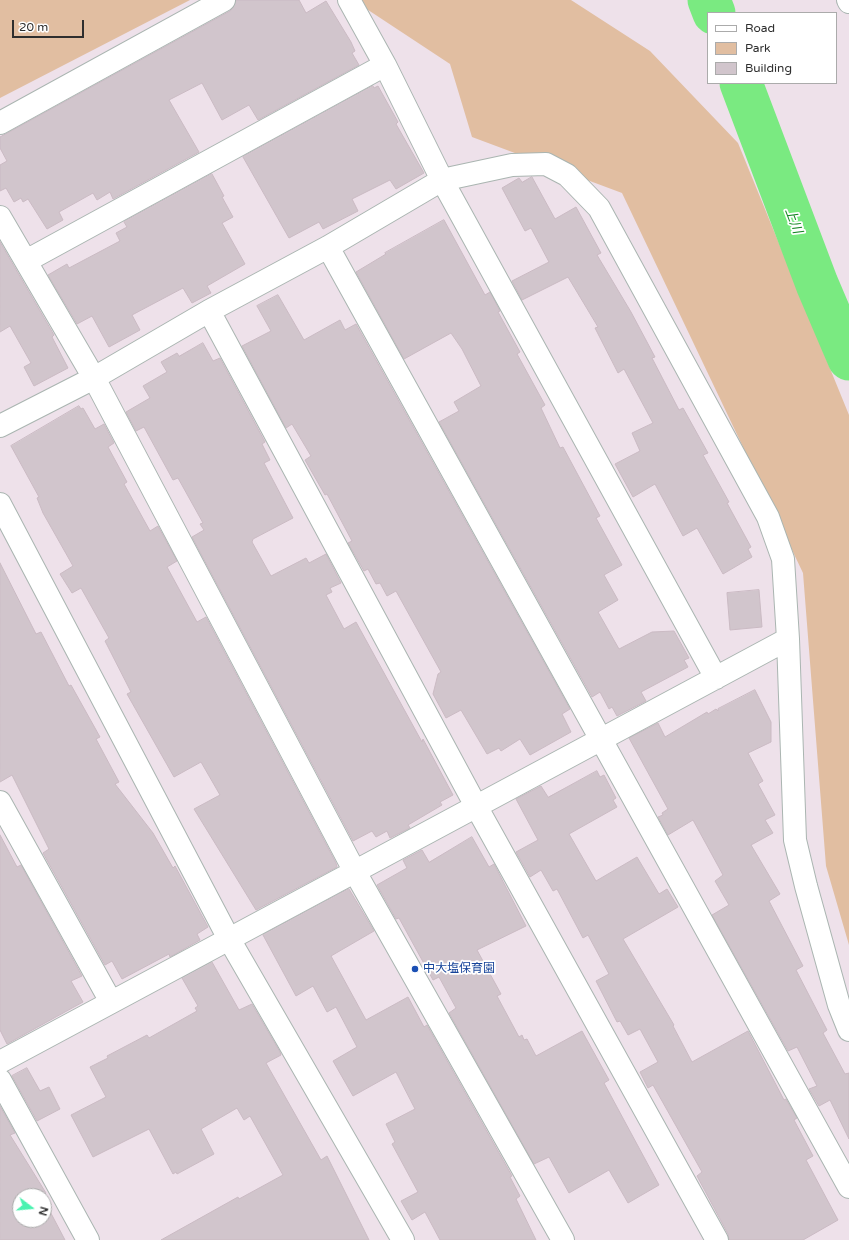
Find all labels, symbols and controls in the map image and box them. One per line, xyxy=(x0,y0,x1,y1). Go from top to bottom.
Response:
scale bar xyxy=(14,12,86,38)
legend xyxy=(707,12,837,84)
text: 20 m xyxy=(19,20,48,34)
text: Road xyxy=(745,21,775,35)
text: Park xyxy=(745,41,771,55)
text: Building xyxy=(745,61,792,75)
water label: 上川 xyxy=(781,206,805,236)
place label: 中大塩保育園 xyxy=(423,962,495,976)
marker: 中大塩保育園 xyxy=(410,964,420,974)
north arrow xyxy=(12,1188,52,1228)
text: N xyxy=(36,1205,51,1217)

